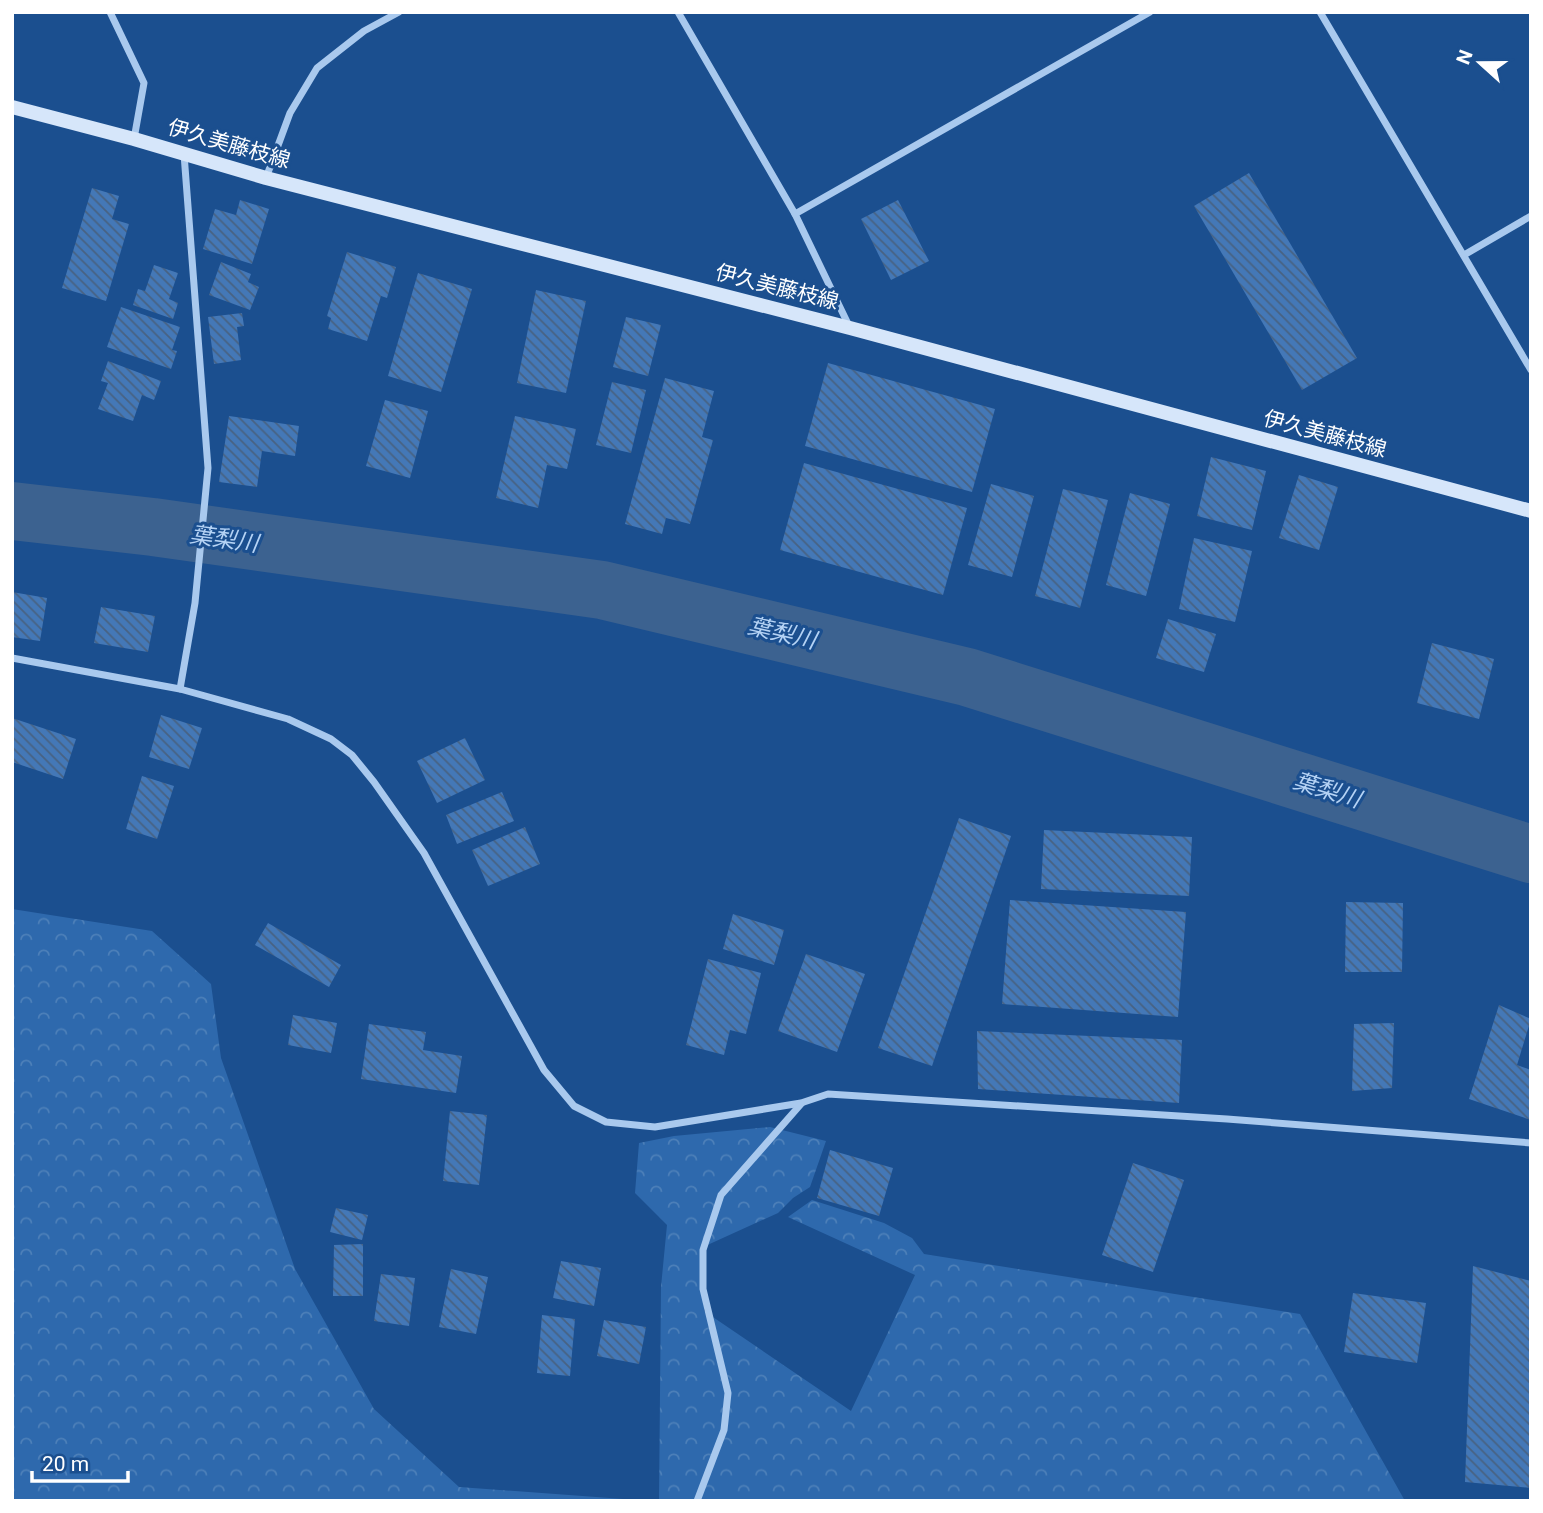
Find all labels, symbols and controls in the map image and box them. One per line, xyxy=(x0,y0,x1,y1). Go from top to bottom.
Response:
north arrow xyxy=(1445,28,1515,98)
text: N xyxy=(1451,47,1478,67)
street label: 伊久美藤枝線 xyxy=(165,115,293,173)
street label: 伊久美藤枝線 xyxy=(713,260,841,314)
street label: 伊久美藤枝線 xyxy=(1261,406,1389,462)
water label: 葉梨川 xyxy=(188,521,263,558)
water label: 葉梨川 xyxy=(745,613,821,655)
water label: 葉梨川 xyxy=(1290,767,1367,814)
scale bar xyxy=(32,1440,128,1484)
text: 20 m xyxy=(42,1452,89,1476)

